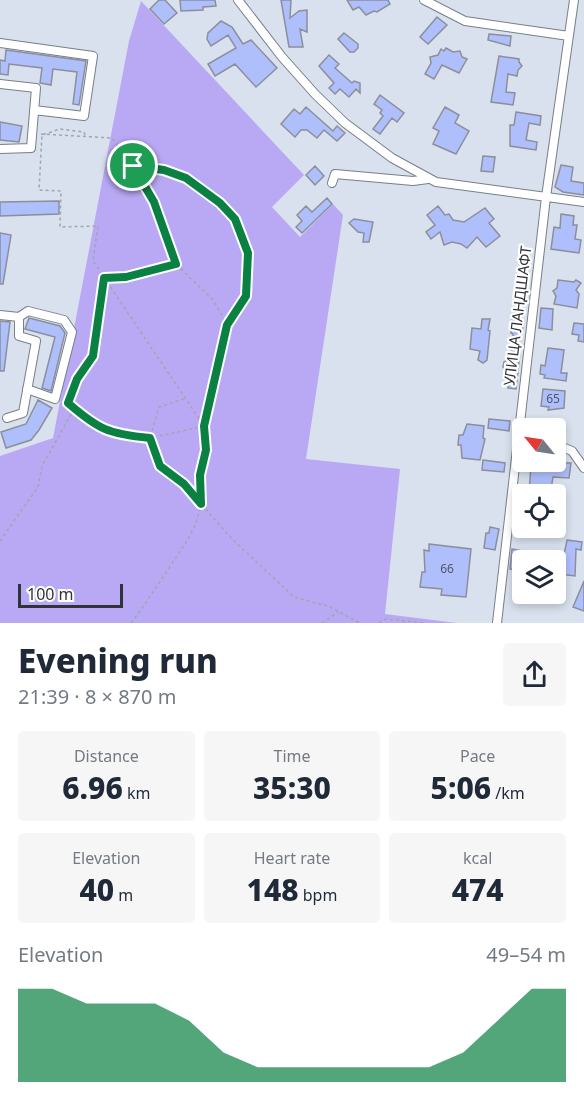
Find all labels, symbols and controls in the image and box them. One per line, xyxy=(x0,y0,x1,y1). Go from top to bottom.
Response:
pin xyxy=(107,140,158,191)
icon: arrive xyxy=(116,149,149,182)
street label: УЛИЦА ЛАНДШАФТ xyxy=(498,244,536,387)
house number: 65 xyxy=(546,390,560,407)
north arrow xyxy=(512,418,566,472)
map controls xyxy=(512,418,566,604)
button: locate xyxy=(512,484,566,538)
button: layers xyxy=(512,550,566,604)
house number: 66 xyxy=(440,560,454,577)
scale bar xyxy=(18,581,123,608)
text: 100 m xyxy=(27,583,74,605)
text: Evening run xyxy=(18,638,218,683)
button: share xyxy=(503,643,566,706)
text: 21:39 · 8 × 870 m xyxy=(18,683,176,710)
text: Distance xyxy=(74,745,139,767)
text: Time xyxy=(273,745,311,767)
text: Pace xyxy=(460,745,495,767)
text: 6.96 xyxy=(62,767,123,808)
text: 35:30 xyxy=(253,767,331,808)
text: 5:06 xyxy=(431,767,491,808)
text: km xyxy=(123,782,150,804)
text: /km xyxy=(491,782,525,804)
text: Elevation xyxy=(72,847,140,869)
text: Heart rate xyxy=(254,847,330,869)
text: kcal xyxy=(463,847,492,869)
text: 40 xyxy=(79,869,114,910)
text: 148 xyxy=(247,869,299,910)
text: 474 xyxy=(452,869,504,910)
text: m xyxy=(114,884,133,906)
text: bpm xyxy=(299,884,337,906)
text: Elevation xyxy=(18,941,103,968)
text: 49–54 m xyxy=(486,941,566,968)

